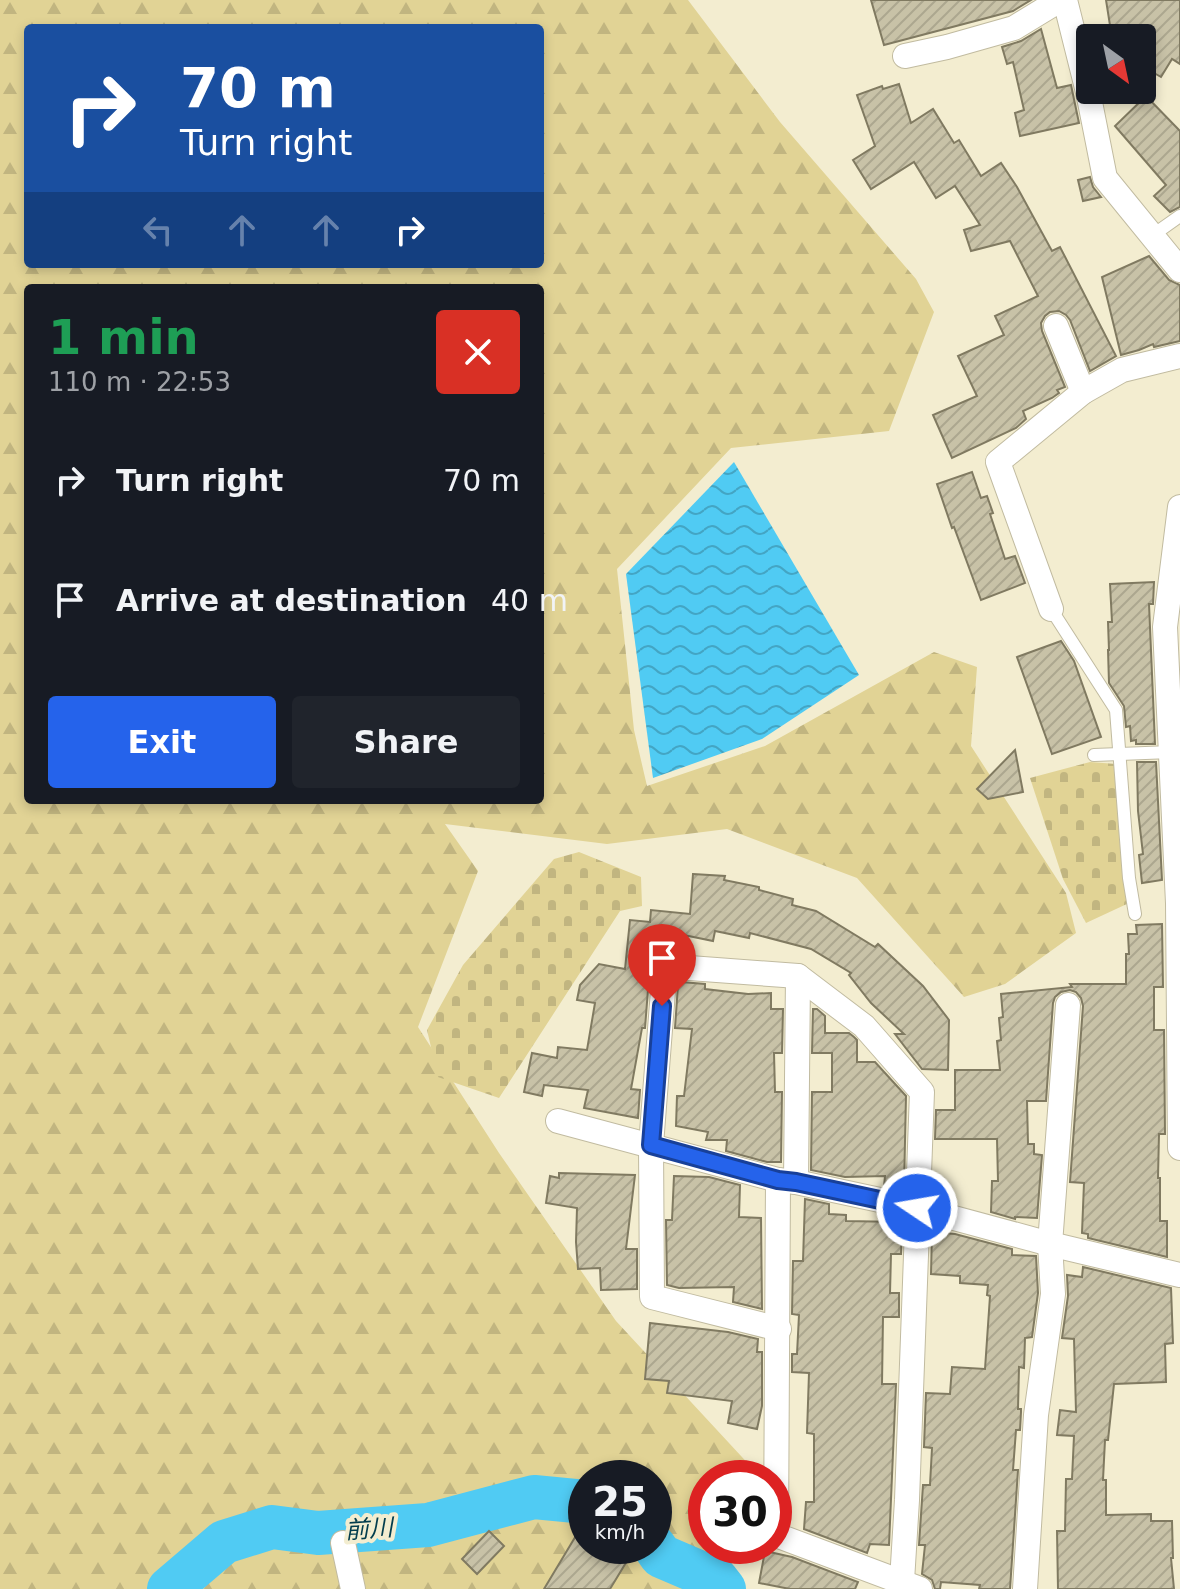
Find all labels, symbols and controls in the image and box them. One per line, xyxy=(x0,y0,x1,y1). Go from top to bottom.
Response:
north arrow xyxy=(1076,24,1156,104)
map controls xyxy=(1076,24,1156,104)
text: 70 m xyxy=(180,55,336,120)
icon: right xyxy=(48,56,152,160)
text: Turn right xyxy=(180,122,352,163)
icon: left xyxy=(136,208,180,252)
icon: ahead xyxy=(220,208,264,252)
icon: ahead xyxy=(304,208,348,252)
icon: right xyxy=(388,208,432,252)
text: 1 min xyxy=(48,309,199,365)
button: close xyxy=(436,310,520,394)
text: 110 m · 22:53 xyxy=(48,367,231,397)
icon: right xyxy=(48,458,92,502)
text: Turn right xyxy=(116,463,283,498)
text: 70 m xyxy=(443,463,520,498)
icon: arrive xyxy=(48,578,92,622)
text: Arrive at destination xyxy=(116,583,467,618)
text: 40 m xyxy=(491,583,568,618)
button: Exit xyxy=(48,696,276,788)
button: Share xyxy=(292,696,520,788)
pin xyxy=(628,924,696,1006)
icon: arrive xyxy=(640,936,684,980)
position arrow xyxy=(875,1166,959,1250)
speed limit sign: 30 xyxy=(688,1460,792,1564)
text: 25 xyxy=(592,1479,648,1525)
water label: 前川 xyxy=(344,1513,397,1545)
text: km/h xyxy=(595,1520,645,1544)

